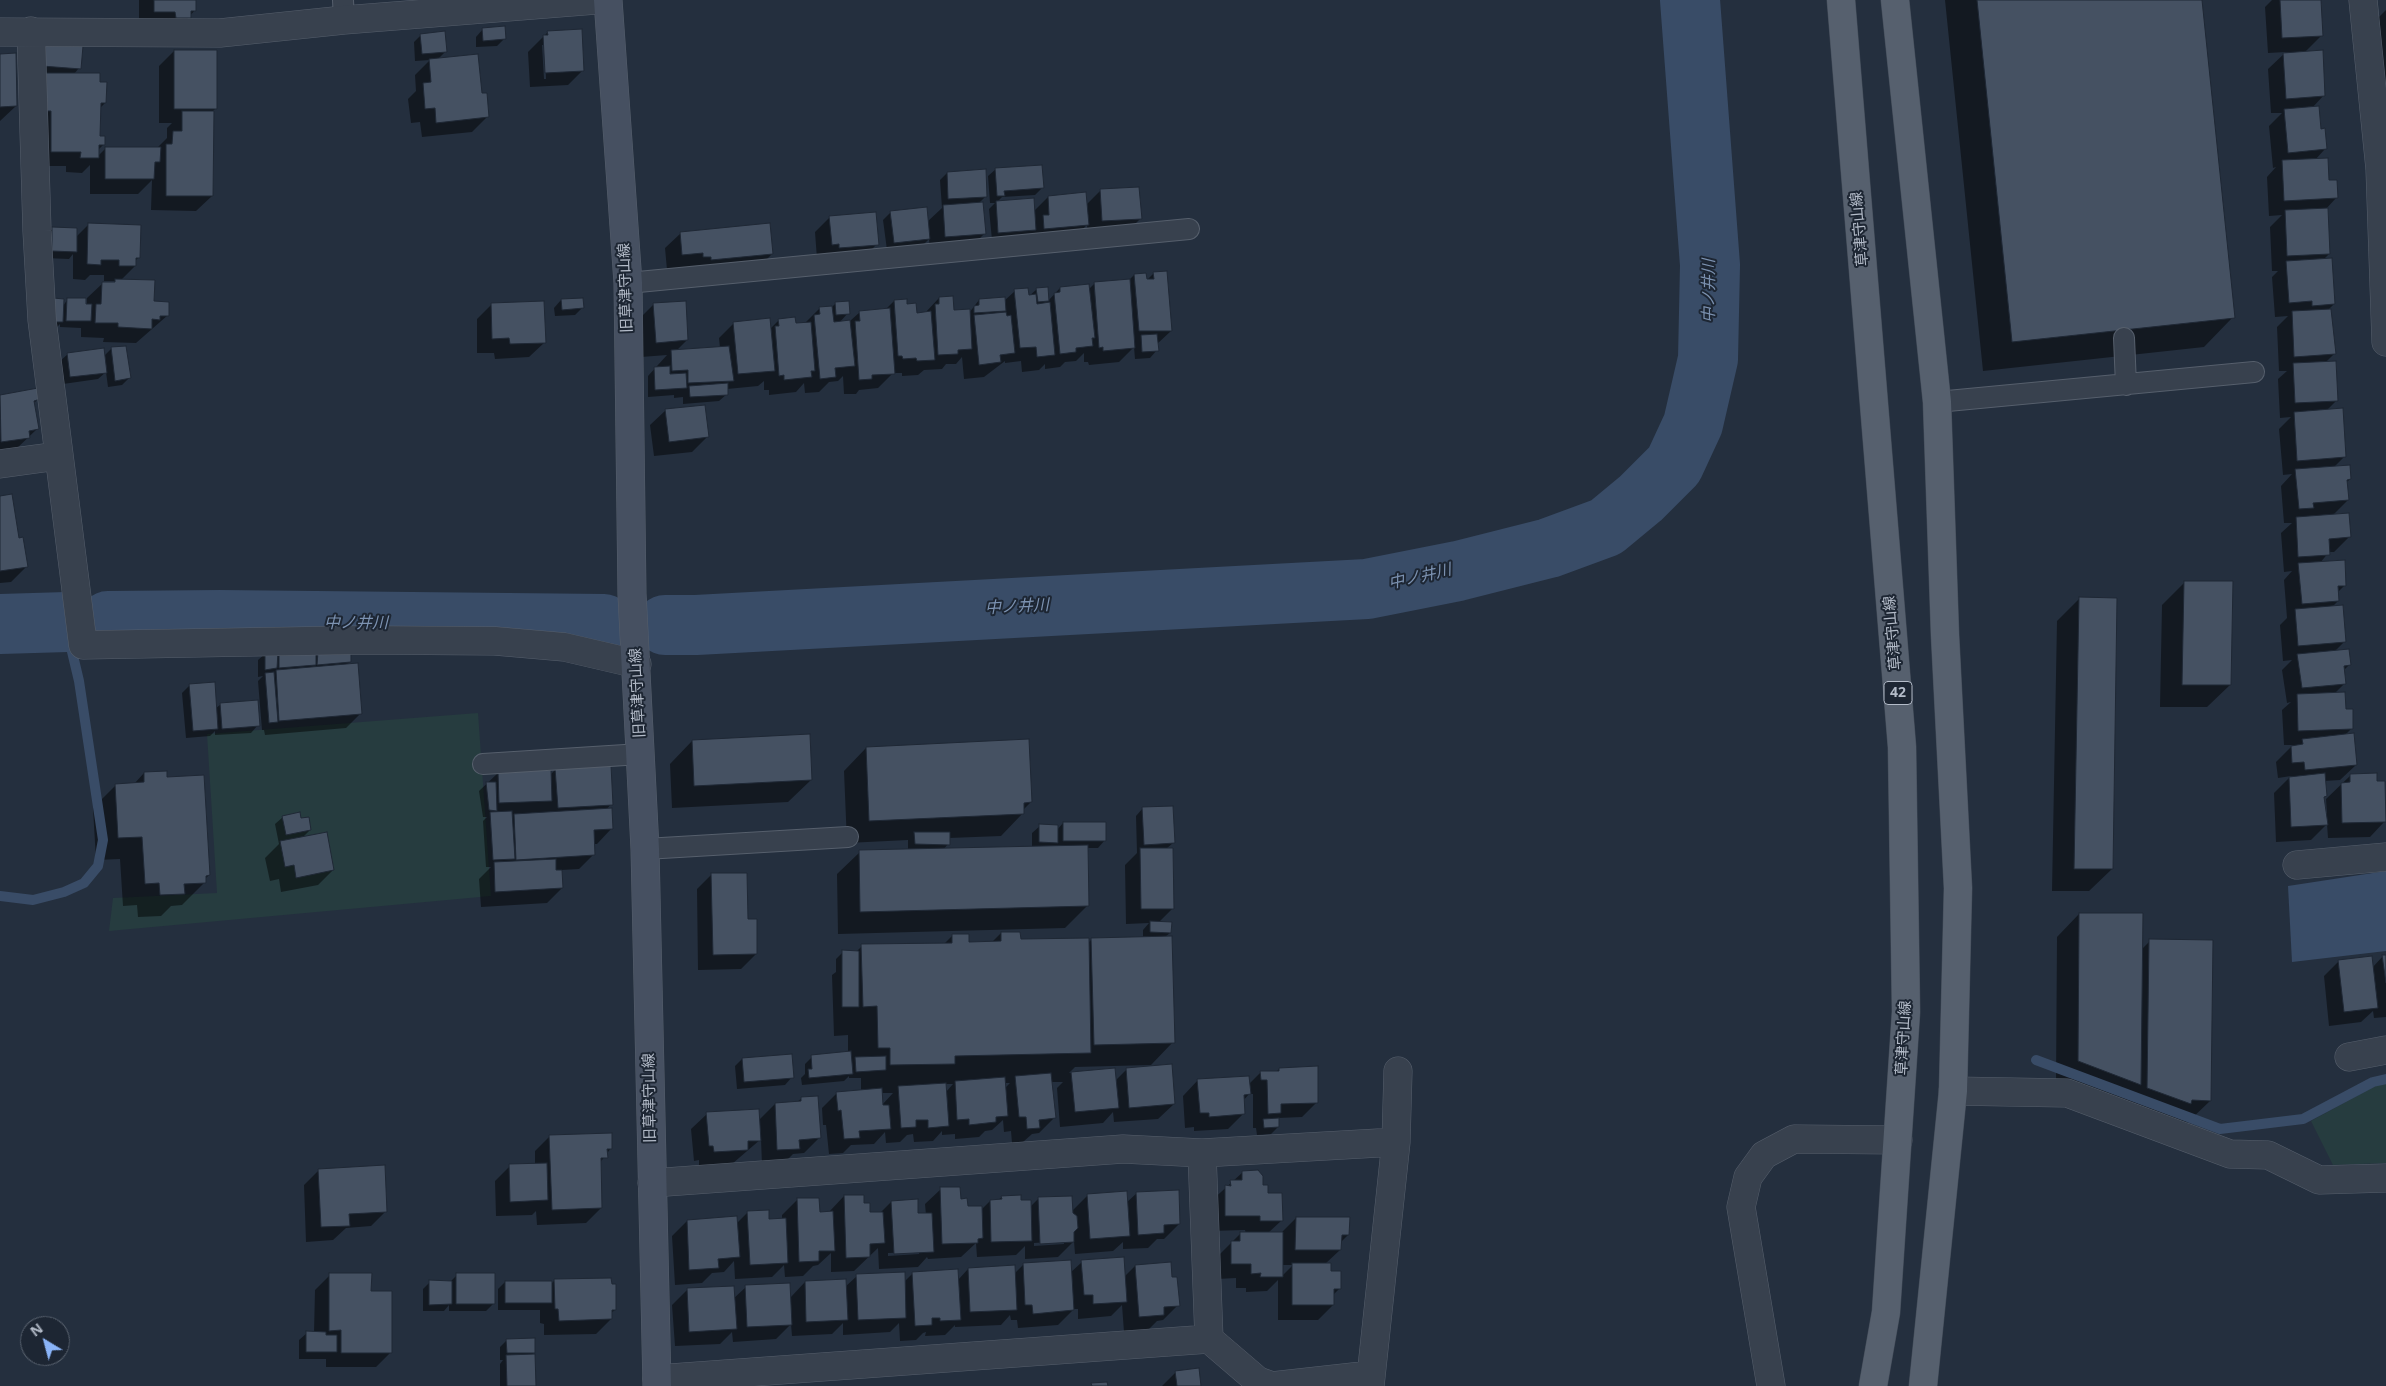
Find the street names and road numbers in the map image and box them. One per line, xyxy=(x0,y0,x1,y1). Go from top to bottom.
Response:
street label: 草津守山線 xyxy=(1848,191,1872,267)
street label: 旧草津守山線 xyxy=(615,243,637,333)
street label: 草津守山線 xyxy=(1881,595,1905,671)
street label: 旧草津守山線 xyxy=(627,648,649,738)
road number: 42 xyxy=(1884,681,1912,704)
street label: 草津守山線 xyxy=(1893,1000,1915,1076)
street label: 旧草津守山線 xyxy=(640,1053,660,1143)

